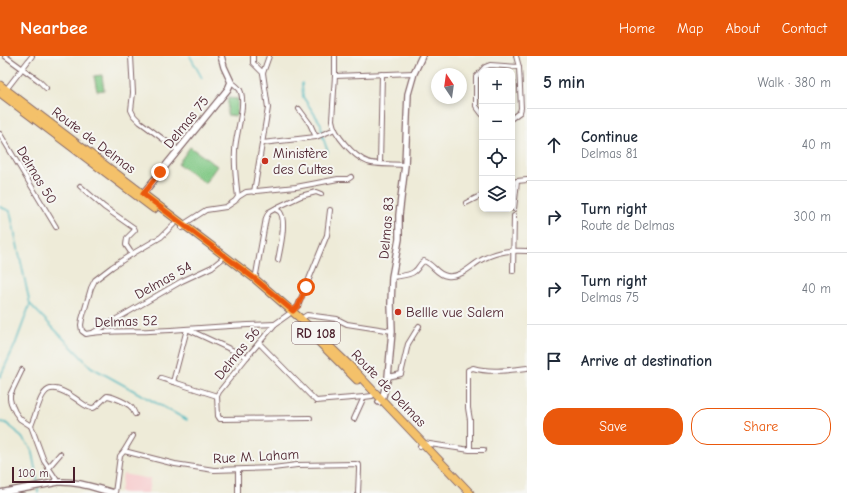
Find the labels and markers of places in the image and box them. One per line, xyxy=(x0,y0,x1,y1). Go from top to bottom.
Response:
place label: Ministère des Cultes xyxy=(273,145,333,178)
marker: Ministère des Cultes xyxy=(260,156,270,166)
place label: Bellle vue Salem xyxy=(406,304,504,321)
marker: Bellle vue Salem xyxy=(393,307,403,317)

